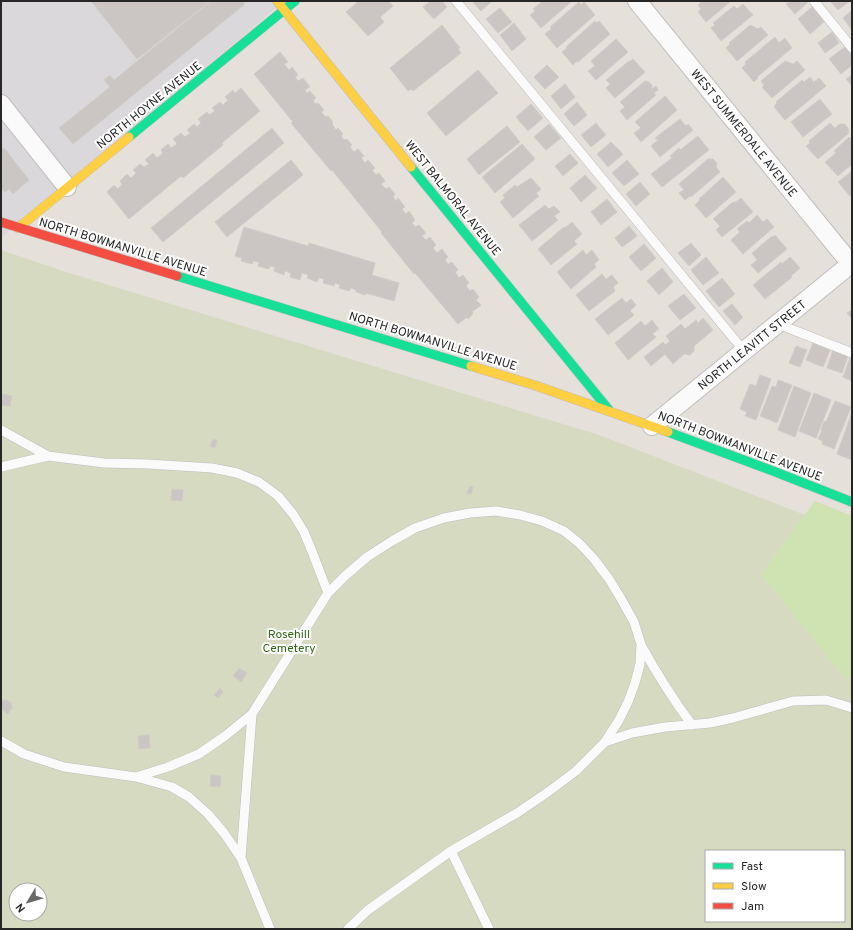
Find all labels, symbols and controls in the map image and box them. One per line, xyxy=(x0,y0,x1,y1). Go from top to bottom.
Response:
street label: NORTH HOYNE AVENUE xyxy=(94,58,205,153)
street label: WEST SUMMERDALE AVENUE xyxy=(686,66,800,201)
street label: WEST BALMORAL AVENUE xyxy=(401,138,504,260)
street label: NORTH BOWMANVILLE AVENUE xyxy=(37,215,209,281)
street label: NORTH LEAVITT STREET xyxy=(695,297,810,394)
street label: NORTH BOWMANVILLE AVENUE xyxy=(347,309,519,375)
street label: NORTH BOWMANVILLE AVENUE xyxy=(655,408,824,486)
park label: Rosehill Cemetery xyxy=(262,627,316,657)
legend xyxy=(705,850,845,922)
text: Fast xyxy=(741,859,763,875)
text: Slow xyxy=(741,879,767,895)
north arrow xyxy=(8,882,48,922)
text: Jam xyxy=(741,899,764,915)
text: N xyxy=(13,900,29,915)

